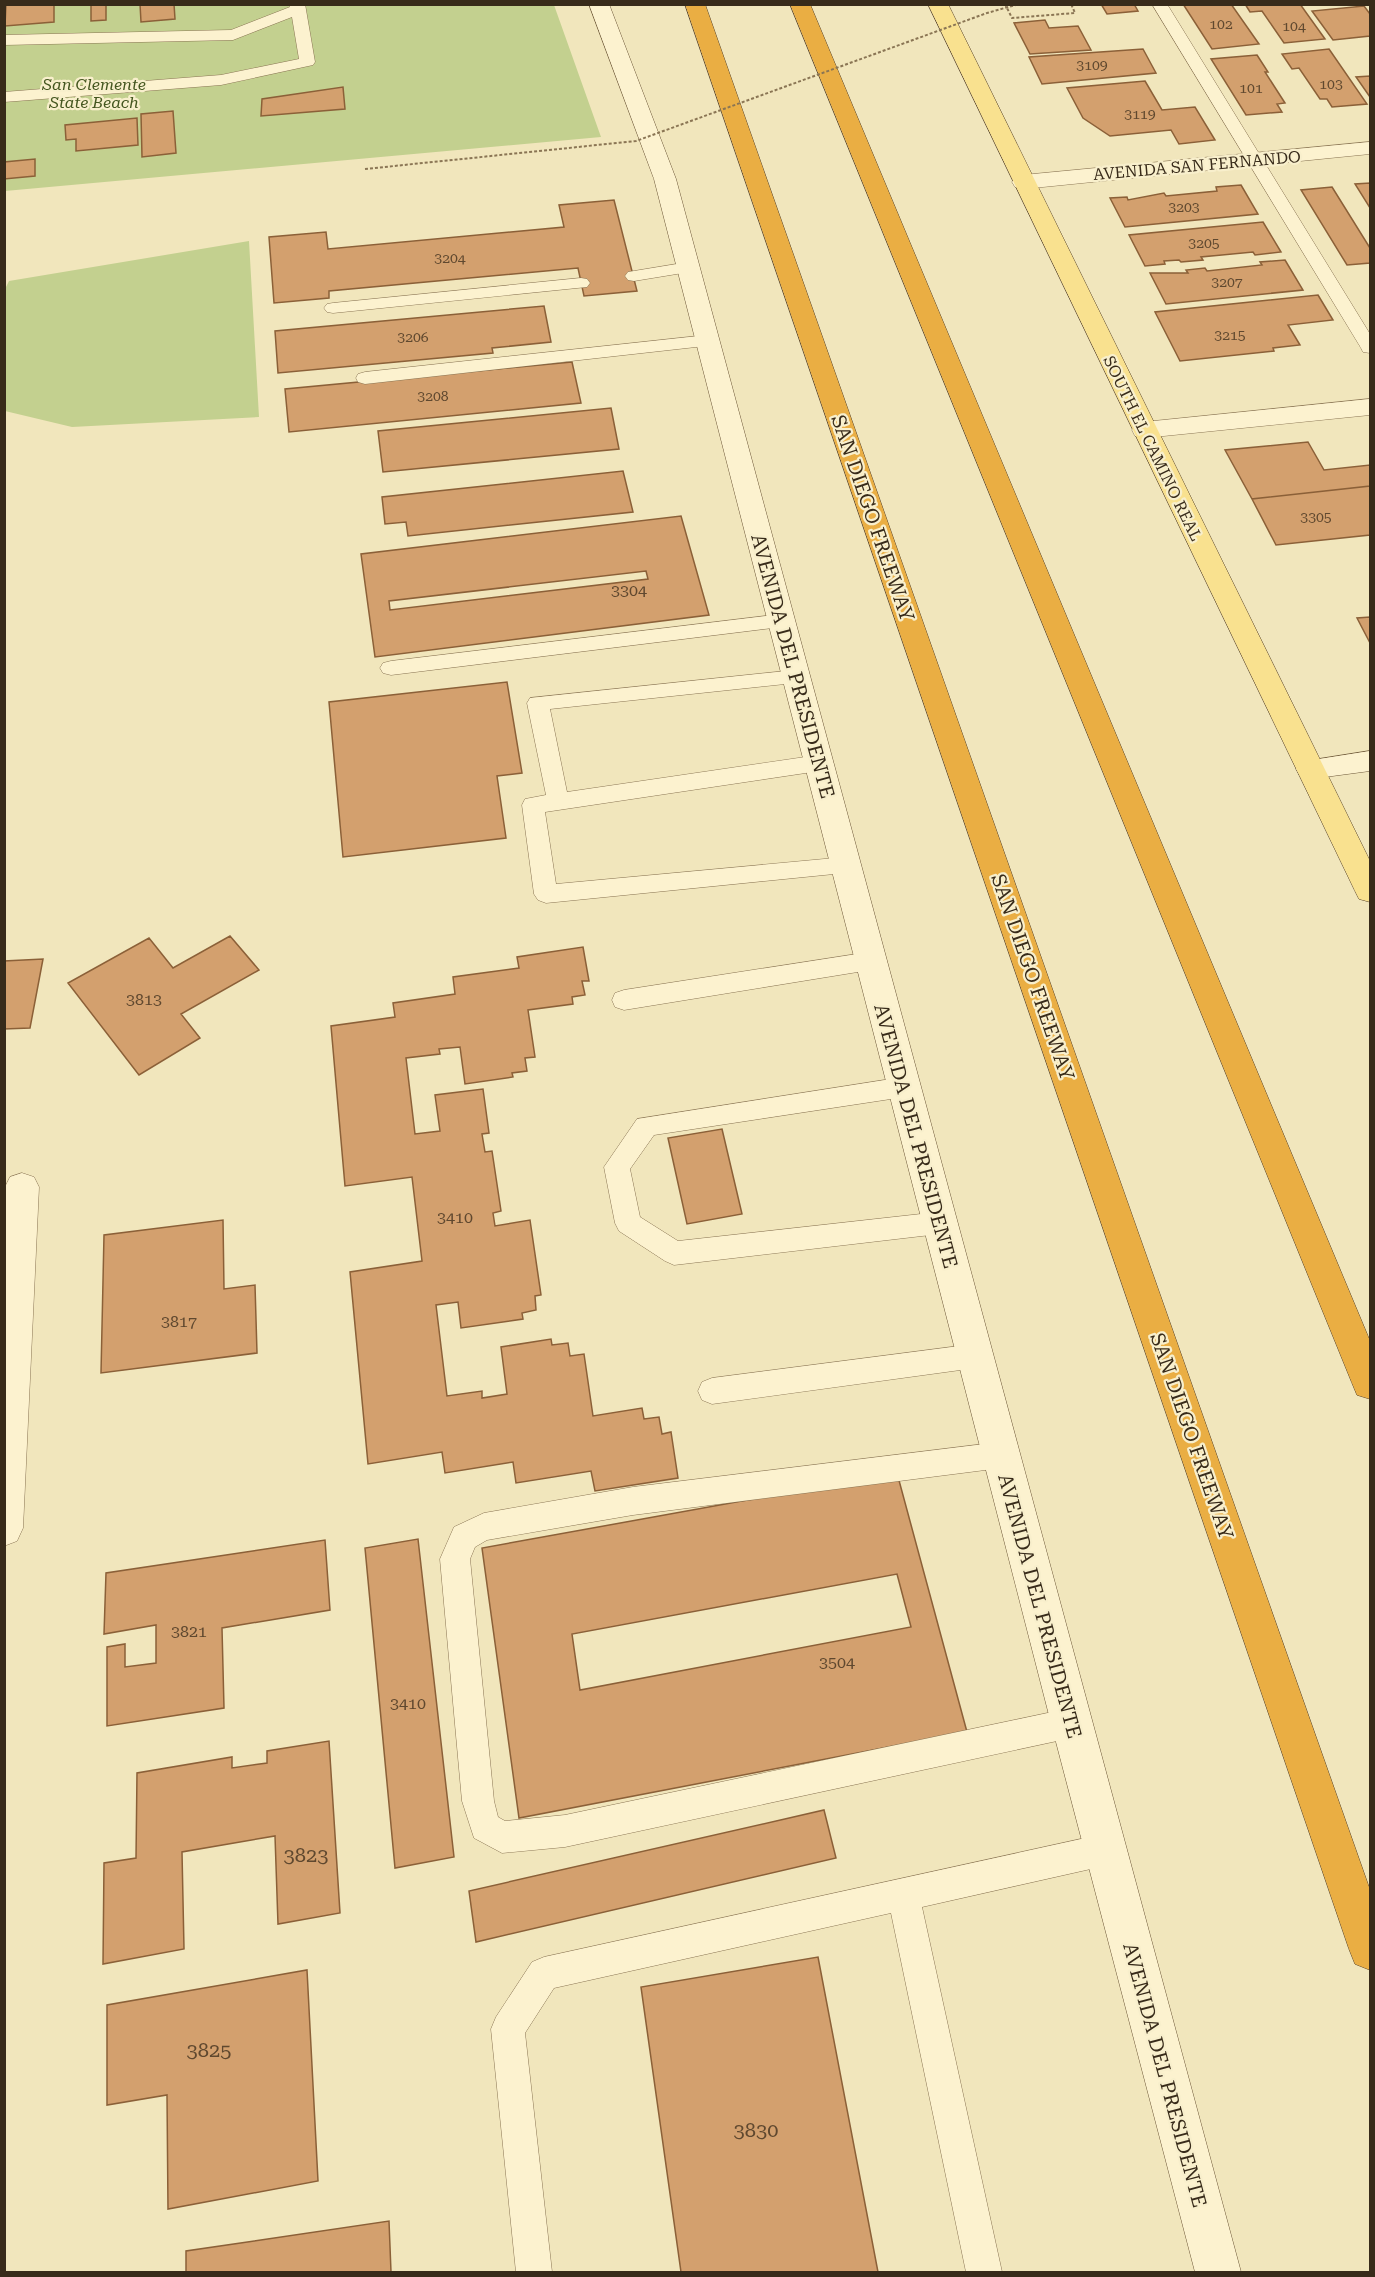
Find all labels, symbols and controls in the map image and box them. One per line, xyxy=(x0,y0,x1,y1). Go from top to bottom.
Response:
house number: 102 xyxy=(1209,16,1233,32)
house number: 104 xyxy=(1282,18,1306,34)
house number: 3109 xyxy=(1076,57,1108,73)
park label: San Clemente State Beach xyxy=(41,75,146,112)
house number: 103 xyxy=(1319,76,1343,92)
house number: 101 xyxy=(1239,80,1263,96)
house number: 3119 xyxy=(1124,106,1156,122)
street label: AVENIDA SAN FERNANDO xyxy=(1092,147,1302,184)
house number: 3203 xyxy=(1168,199,1200,215)
house number: 3205 xyxy=(1188,235,1220,251)
house number: 3204 xyxy=(434,250,466,266)
house number: 3207 xyxy=(1211,274,1243,290)
house number: 3215 xyxy=(1214,327,1246,343)
house number: 3206 xyxy=(397,329,429,345)
street label: SOUTH EL CAMINO REAL xyxy=(1099,353,1206,544)
house number: 3208 xyxy=(417,388,449,404)
street label: SAN DIEGO FREEWAY xyxy=(826,412,920,625)
house number: 3305 xyxy=(1300,509,1332,525)
street label: AVENIDA DEL PRESIDENTE xyxy=(746,531,840,801)
house number: 3304 xyxy=(611,581,647,600)
street label: SAN DIEGO FREEWAY xyxy=(986,871,1080,1084)
house number: 3813 xyxy=(126,990,162,1009)
street label: AVENIDA DEL PRESIDENTE xyxy=(869,1001,963,1271)
house number: 3410 xyxy=(437,1208,473,1227)
house number: 3817 xyxy=(161,1312,197,1331)
street label: SAN DIEGO FREEWAY xyxy=(1145,1330,1239,1543)
street label: AVENIDA DEL PRESIDENTE xyxy=(993,1471,1087,1741)
house number: 3821 xyxy=(171,1622,207,1641)
house number: 3504 xyxy=(819,1653,855,1672)
house number: 3410 xyxy=(390,1694,426,1713)
house number: 3823 xyxy=(284,1843,328,1867)
street label: AVENIDA DEL PRESIDENTE xyxy=(1118,1940,1212,2210)
house number: 3825 xyxy=(187,2038,231,2062)
house number: 3830 xyxy=(734,2118,778,2142)

